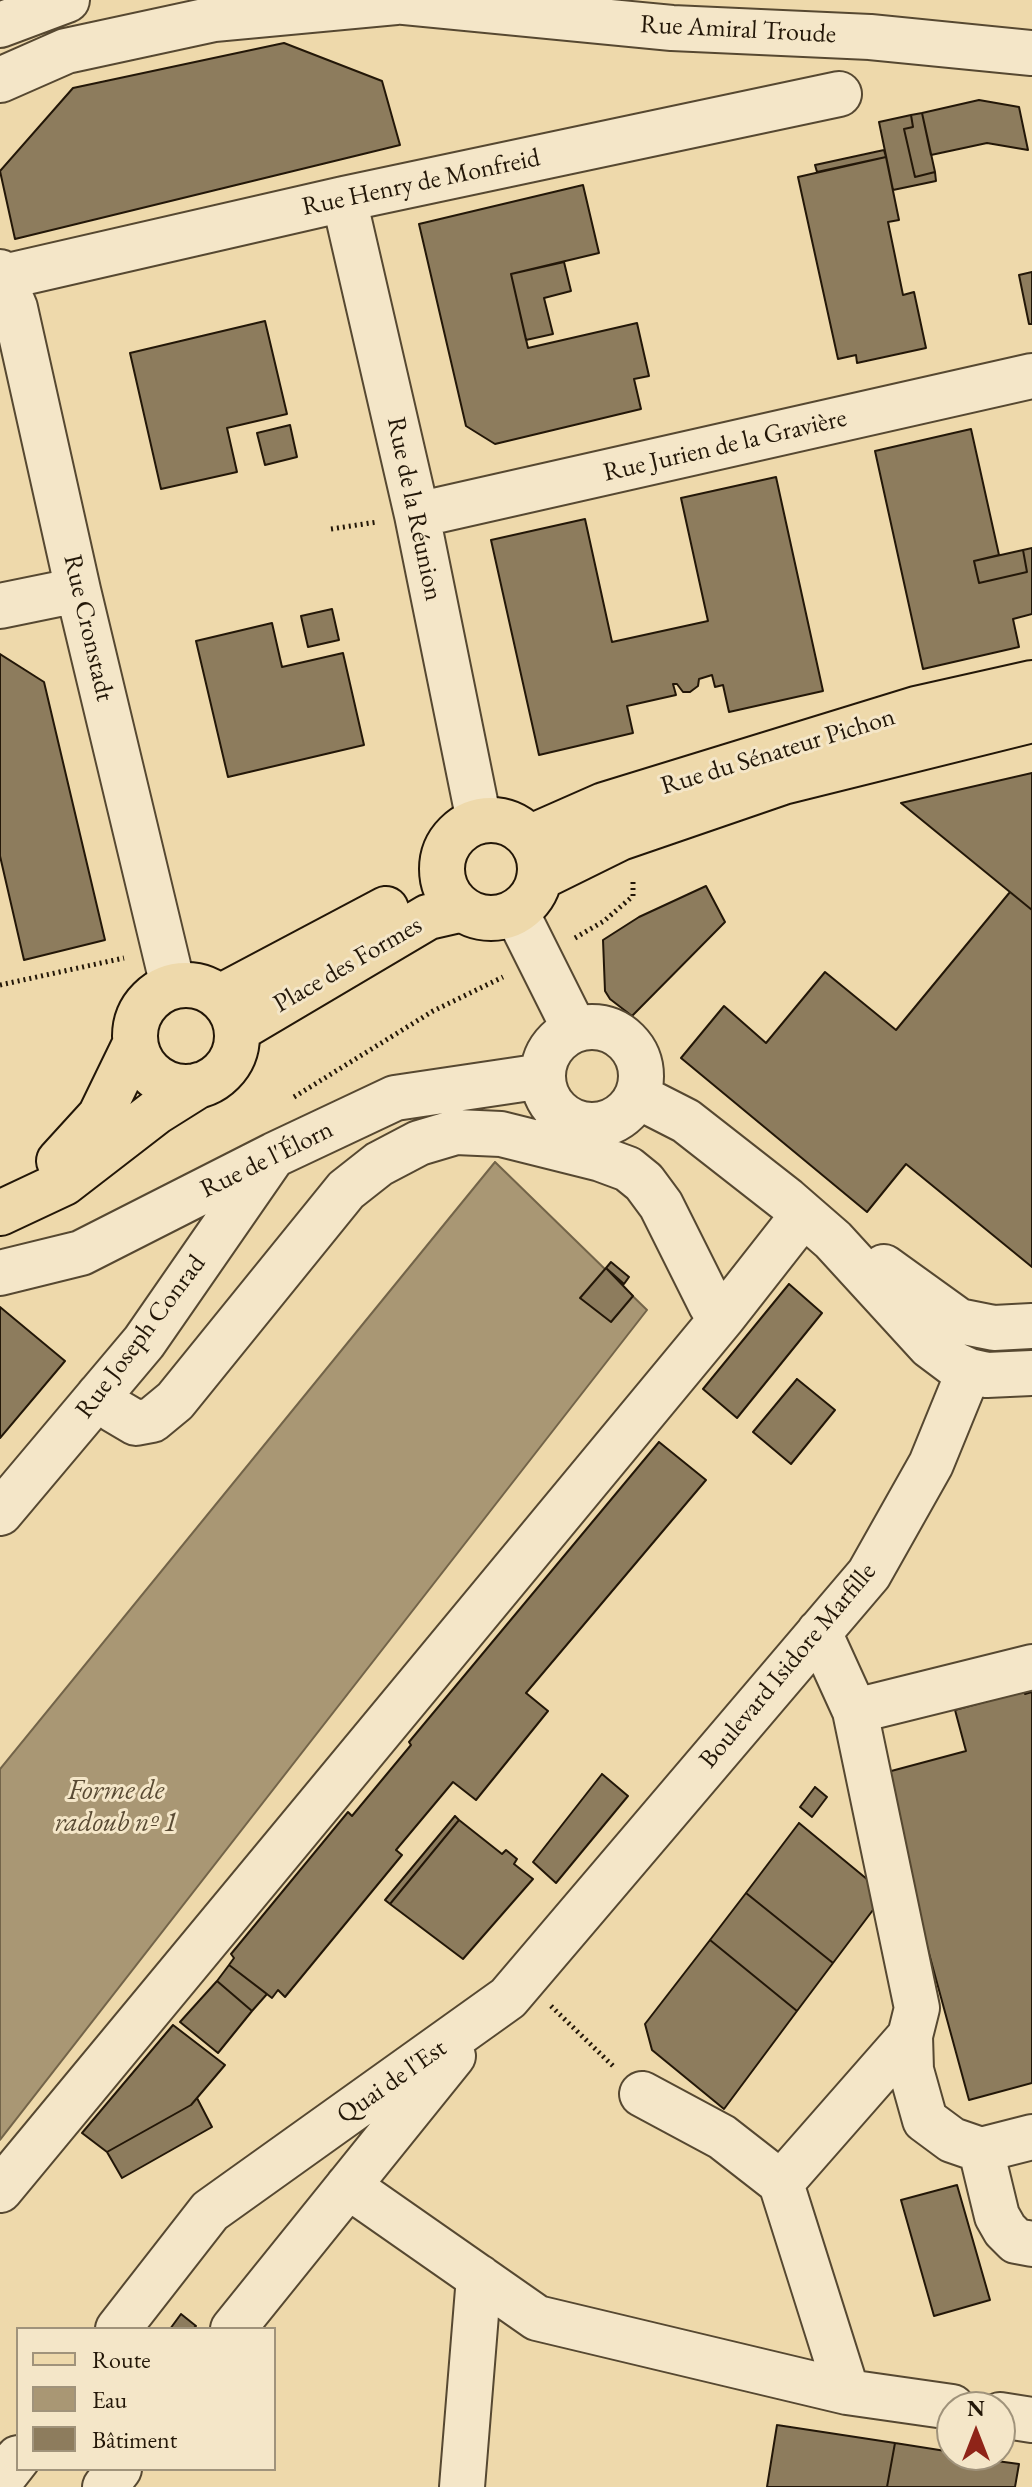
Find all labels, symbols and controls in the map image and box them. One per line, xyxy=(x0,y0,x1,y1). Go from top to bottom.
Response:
street label: Rue Amiral Troude xyxy=(639,9,837,51)
street label: Rue Henry de Monfreid xyxy=(299,143,543,223)
street label: Rue Jurien de la Gravière xyxy=(600,403,850,489)
street label: Rue de la Réunion xyxy=(379,414,449,604)
street label: Rue Cronstadt xyxy=(56,552,120,704)
street label: Rue du Sénateur Pichon xyxy=(657,702,899,802)
street label: Place des Formes xyxy=(268,910,428,1020)
street label: Rue de l'Élorn xyxy=(196,1114,338,1206)
street label: Rue Joseph Conrad xyxy=(69,1249,213,1425)
street label: Boulevard Isidore Marfille xyxy=(693,1557,883,1775)
water label: Forme de radoub nº 1 xyxy=(55,1774,177,1840)
street label: Quai de l'Est xyxy=(331,2033,453,2131)
legend xyxy=(16,2327,276,2471)
text: Route xyxy=(92,2344,151,2375)
text: Eau xyxy=(92,2384,127,2415)
north arrow xyxy=(936,2391,1016,2471)
text: N xyxy=(967,2394,985,2423)
text: Bâtiment xyxy=(92,2424,177,2455)

